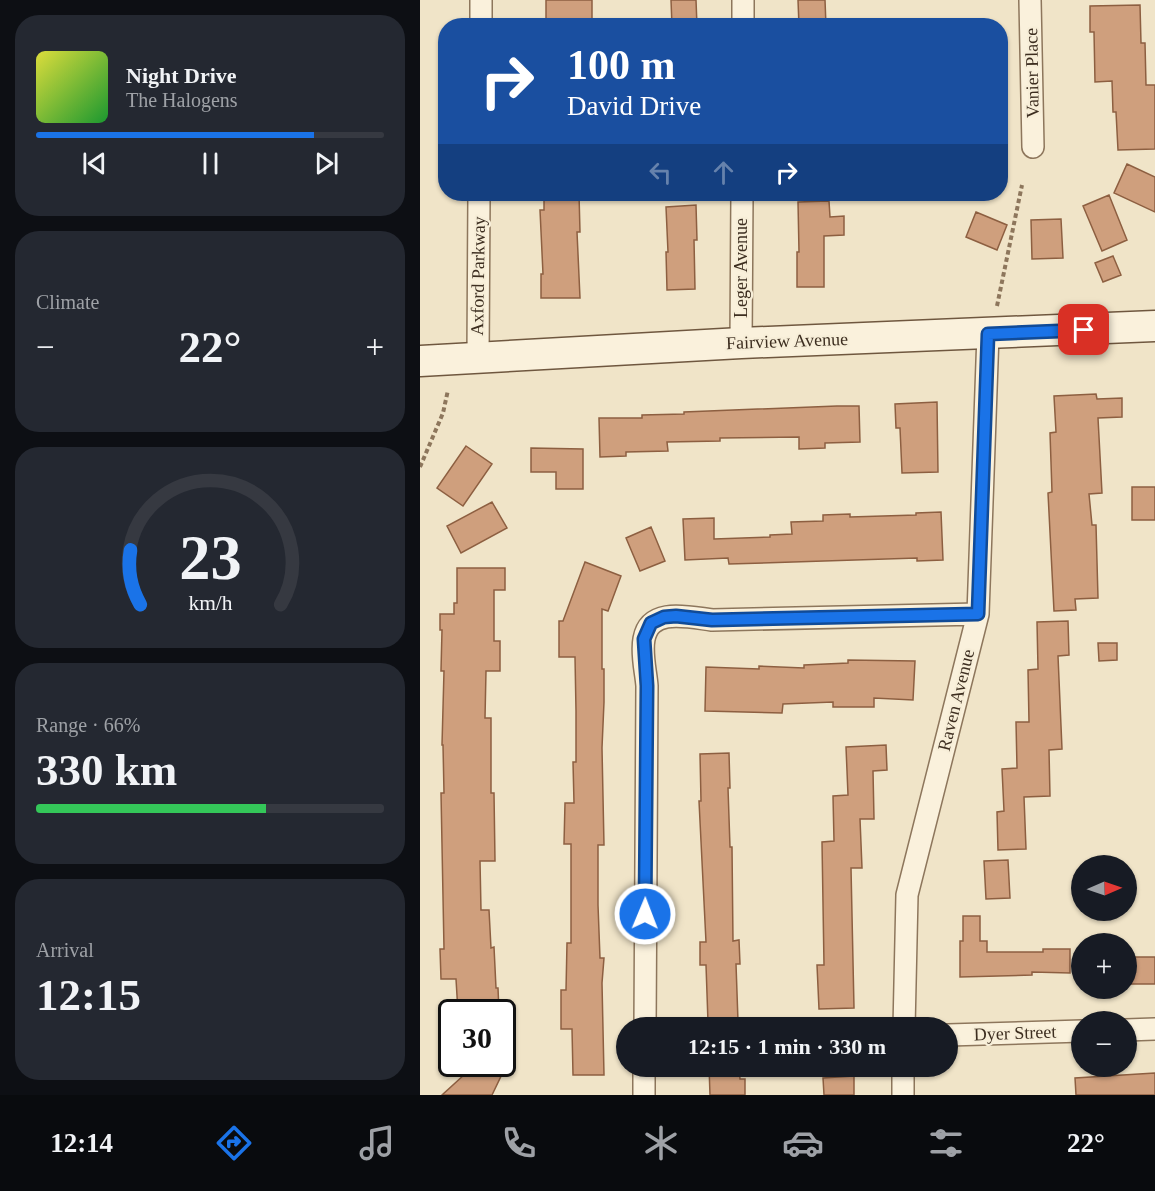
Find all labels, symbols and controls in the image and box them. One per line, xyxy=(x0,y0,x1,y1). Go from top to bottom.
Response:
street label: Vanier Place xyxy=(1021,28,1043,118)
icon: right xyxy=(468,42,546,120)
text: 100 m xyxy=(567,42,676,88)
text: Night Drive xyxy=(126,63,237,88)
text: The Halogens xyxy=(126,89,238,111)
text: David Drive xyxy=(567,91,701,121)
icon: previous xyxy=(78,147,111,180)
icon: pause xyxy=(194,147,227,180)
icon: next xyxy=(310,147,343,180)
icon: left xyxy=(644,156,677,189)
icon: ahead xyxy=(707,156,740,189)
icon: right xyxy=(770,156,803,189)
street label: Axford Parkway xyxy=(467,216,489,336)
street label: Leger Avenue xyxy=(731,218,751,318)
text: Climate xyxy=(36,291,99,313)
pin xyxy=(1058,304,1109,355)
icon: arrive xyxy=(1067,313,1100,346)
text: 22° xyxy=(179,322,242,372)
text: − xyxy=(36,329,55,365)
text: + xyxy=(365,329,384,365)
street label: Fairview Avenue xyxy=(726,329,848,353)
text: 23 xyxy=(179,523,241,592)
text: km/h xyxy=(188,591,232,615)
street label: Raven Avenue xyxy=(934,647,978,753)
text: Range · 66% xyxy=(36,714,140,736)
text: 330 km xyxy=(36,745,177,795)
north arrow xyxy=(1071,855,1137,921)
map controls xyxy=(1071,855,1137,1077)
position arrow xyxy=(613,882,677,946)
button: + xyxy=(1071,933,1137,999)
text: Arrival xyxy=(36,939,94,961)
text: 12:15 xyxy=(36,970,141,1020)
speed limit sign: 30 xyxy=(438,999,516,1077)
button: − xyxy=(1071,1011,1137,1077)
street label: Dyer Street xyxy=(973,1022,1057,1044)
text: 12:15 · 1 min · 330 m xyxy=(688,1034,886,1059)
icon: directions xyxy=(213,1122,255,1164)
icon: music xyxy=(356,1122,398,1164)
icon: phone xyxy=(498,1122,540,1164)
icon: climate xyxy=(640,1122,682,1164)
icon: car xyxy=(782,1122,824,1164)
icon: filters xyxy=(925,1122,967,1164)
text: 12:14 xyxy=(50,1128,113,1158)
text: 22° xyxy=(1067,1128,1105,1158)

